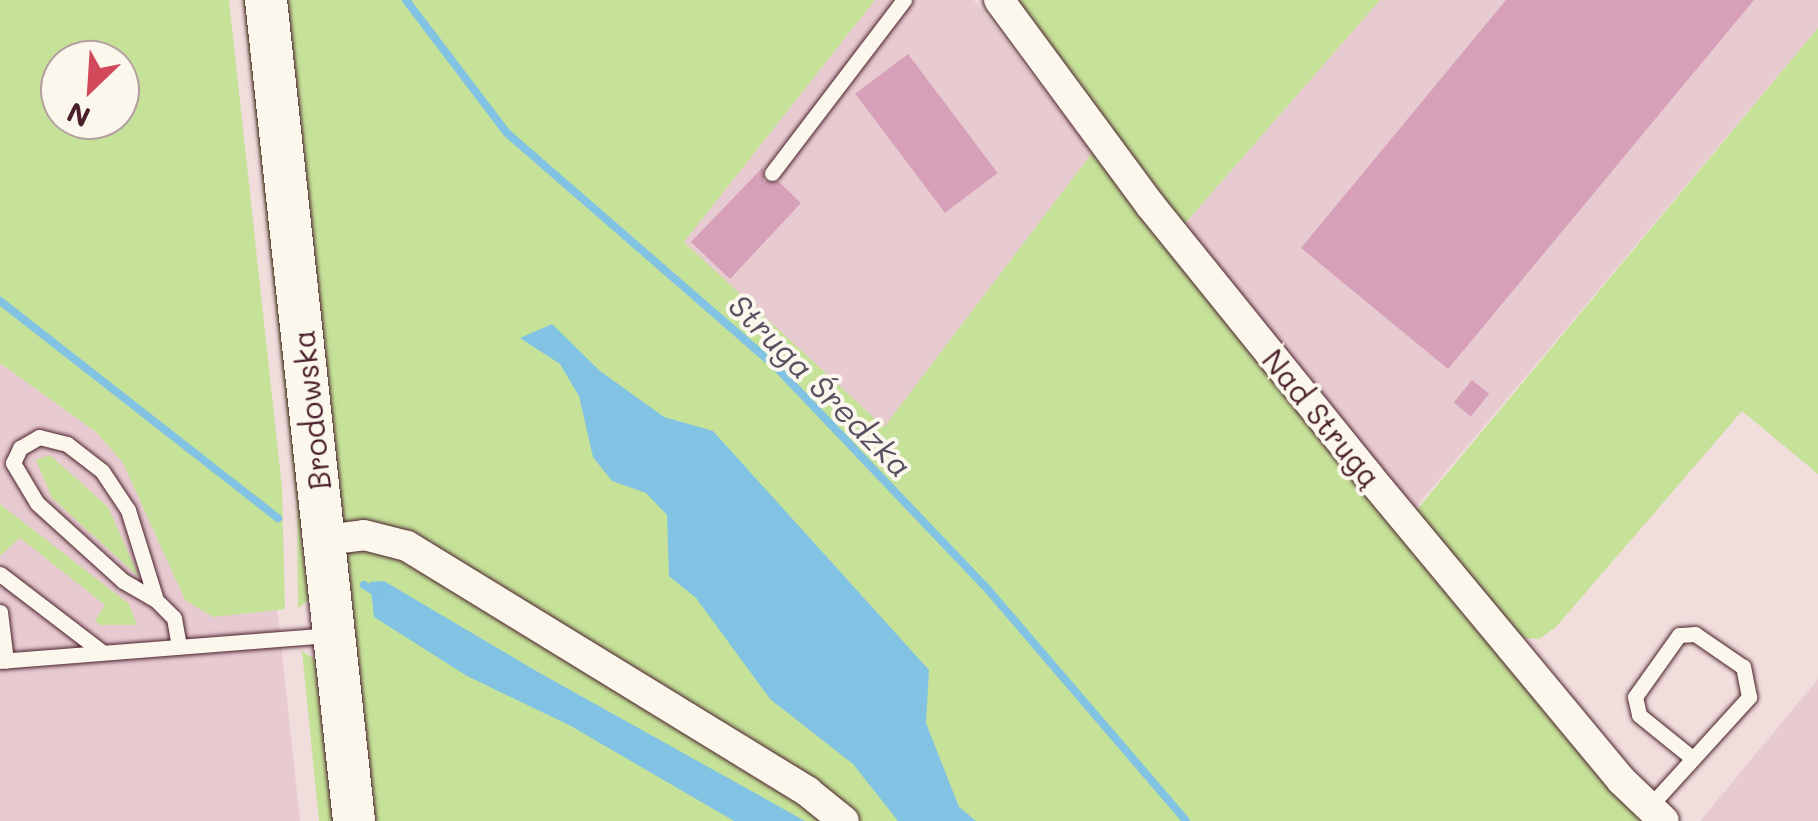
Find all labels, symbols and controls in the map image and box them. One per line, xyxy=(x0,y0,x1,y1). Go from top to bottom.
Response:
north arrow xyxy=(40,40,140,140)
text: N xyxy=(61,95,95,136)
water label: Struga Średzka xyxy=(721,285,921,485)
street label: Brodowska xyxy=(285,328,337,492)
street label: Nad Strugą xyxy=(1255,342,1389,494)

